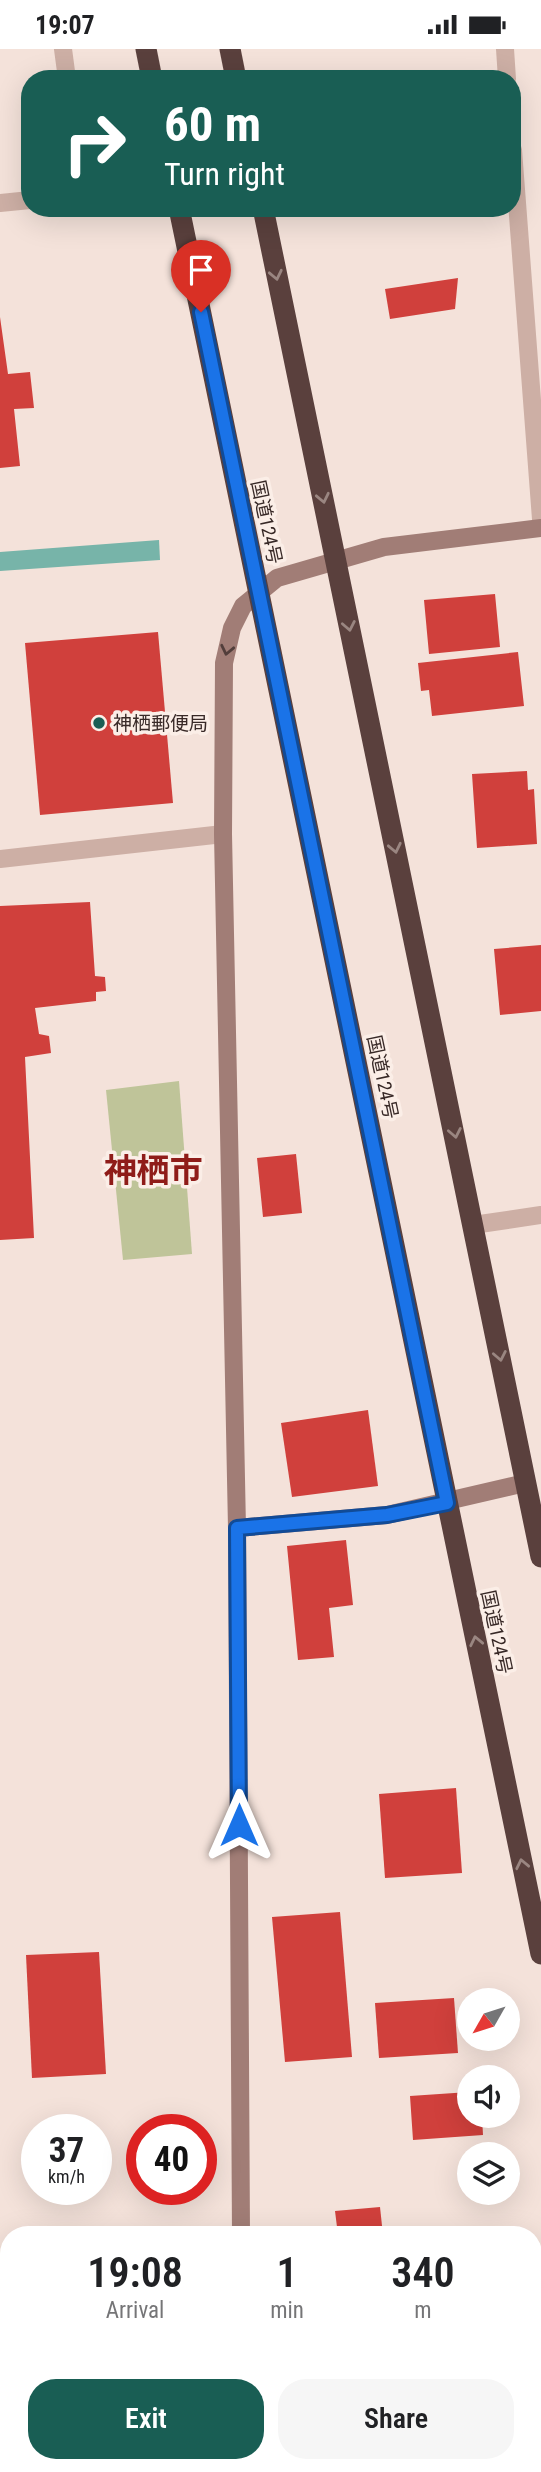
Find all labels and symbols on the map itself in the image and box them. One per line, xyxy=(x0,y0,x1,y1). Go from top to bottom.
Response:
pin xyxy=(171,240,231,312)
one-way arrow xyxy=(268,269,283,281)
street label: 国道124号 xyxy=(246,478,287,566)
one-way arrow xyxy=(314,492,329,504)
one-way arrow xyxy=(340,620,355,632)
one-way arrow xyxy=(221,644,235,656)
place label: 神栖郵便局 xyxy=(113,712,208,735)
marker: 神栖郵便局 xyxy=(91,715,107,731)
one-way arrow xyxy=(387,842,402,854)
street label: 国道124号 xyxy=(362,1033,403,1121)
one-way arrow xyxy=(446,1127,461,1139)
district label: 神栖市 xyxy=(104,1151,203,1190)
one-way arrow xyxy=(491,1350,506,1362)
street label: 国道124号 xyxy=(476,1588,517,1676)
one-way arrow xyxy=(469,1635,484,1647)
position arrow xyxy=(202,1788,276,1862)
one-way arrow xyxy=(516,1858,531,1870)
north arrow xyxy=(457,1988,520,2051)
speed limit sign: 40 xyxy=(126,2114,217,2205)

